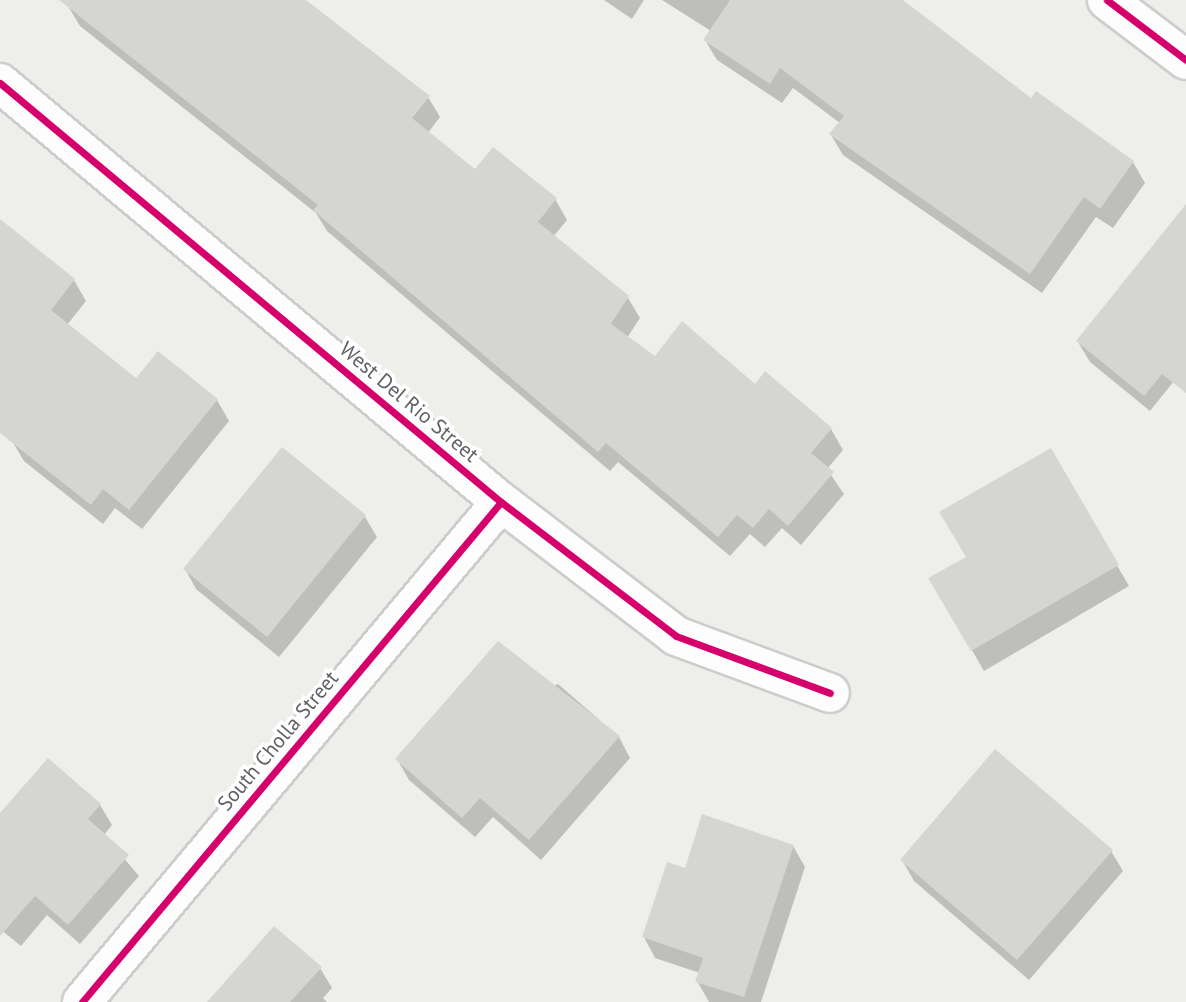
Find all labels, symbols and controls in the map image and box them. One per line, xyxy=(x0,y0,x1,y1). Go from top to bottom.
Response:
street label: West Del Rio Street xyxy=(334,337,484,467)
street label: South Cholla Street xyxy=(212,666,344,816)

